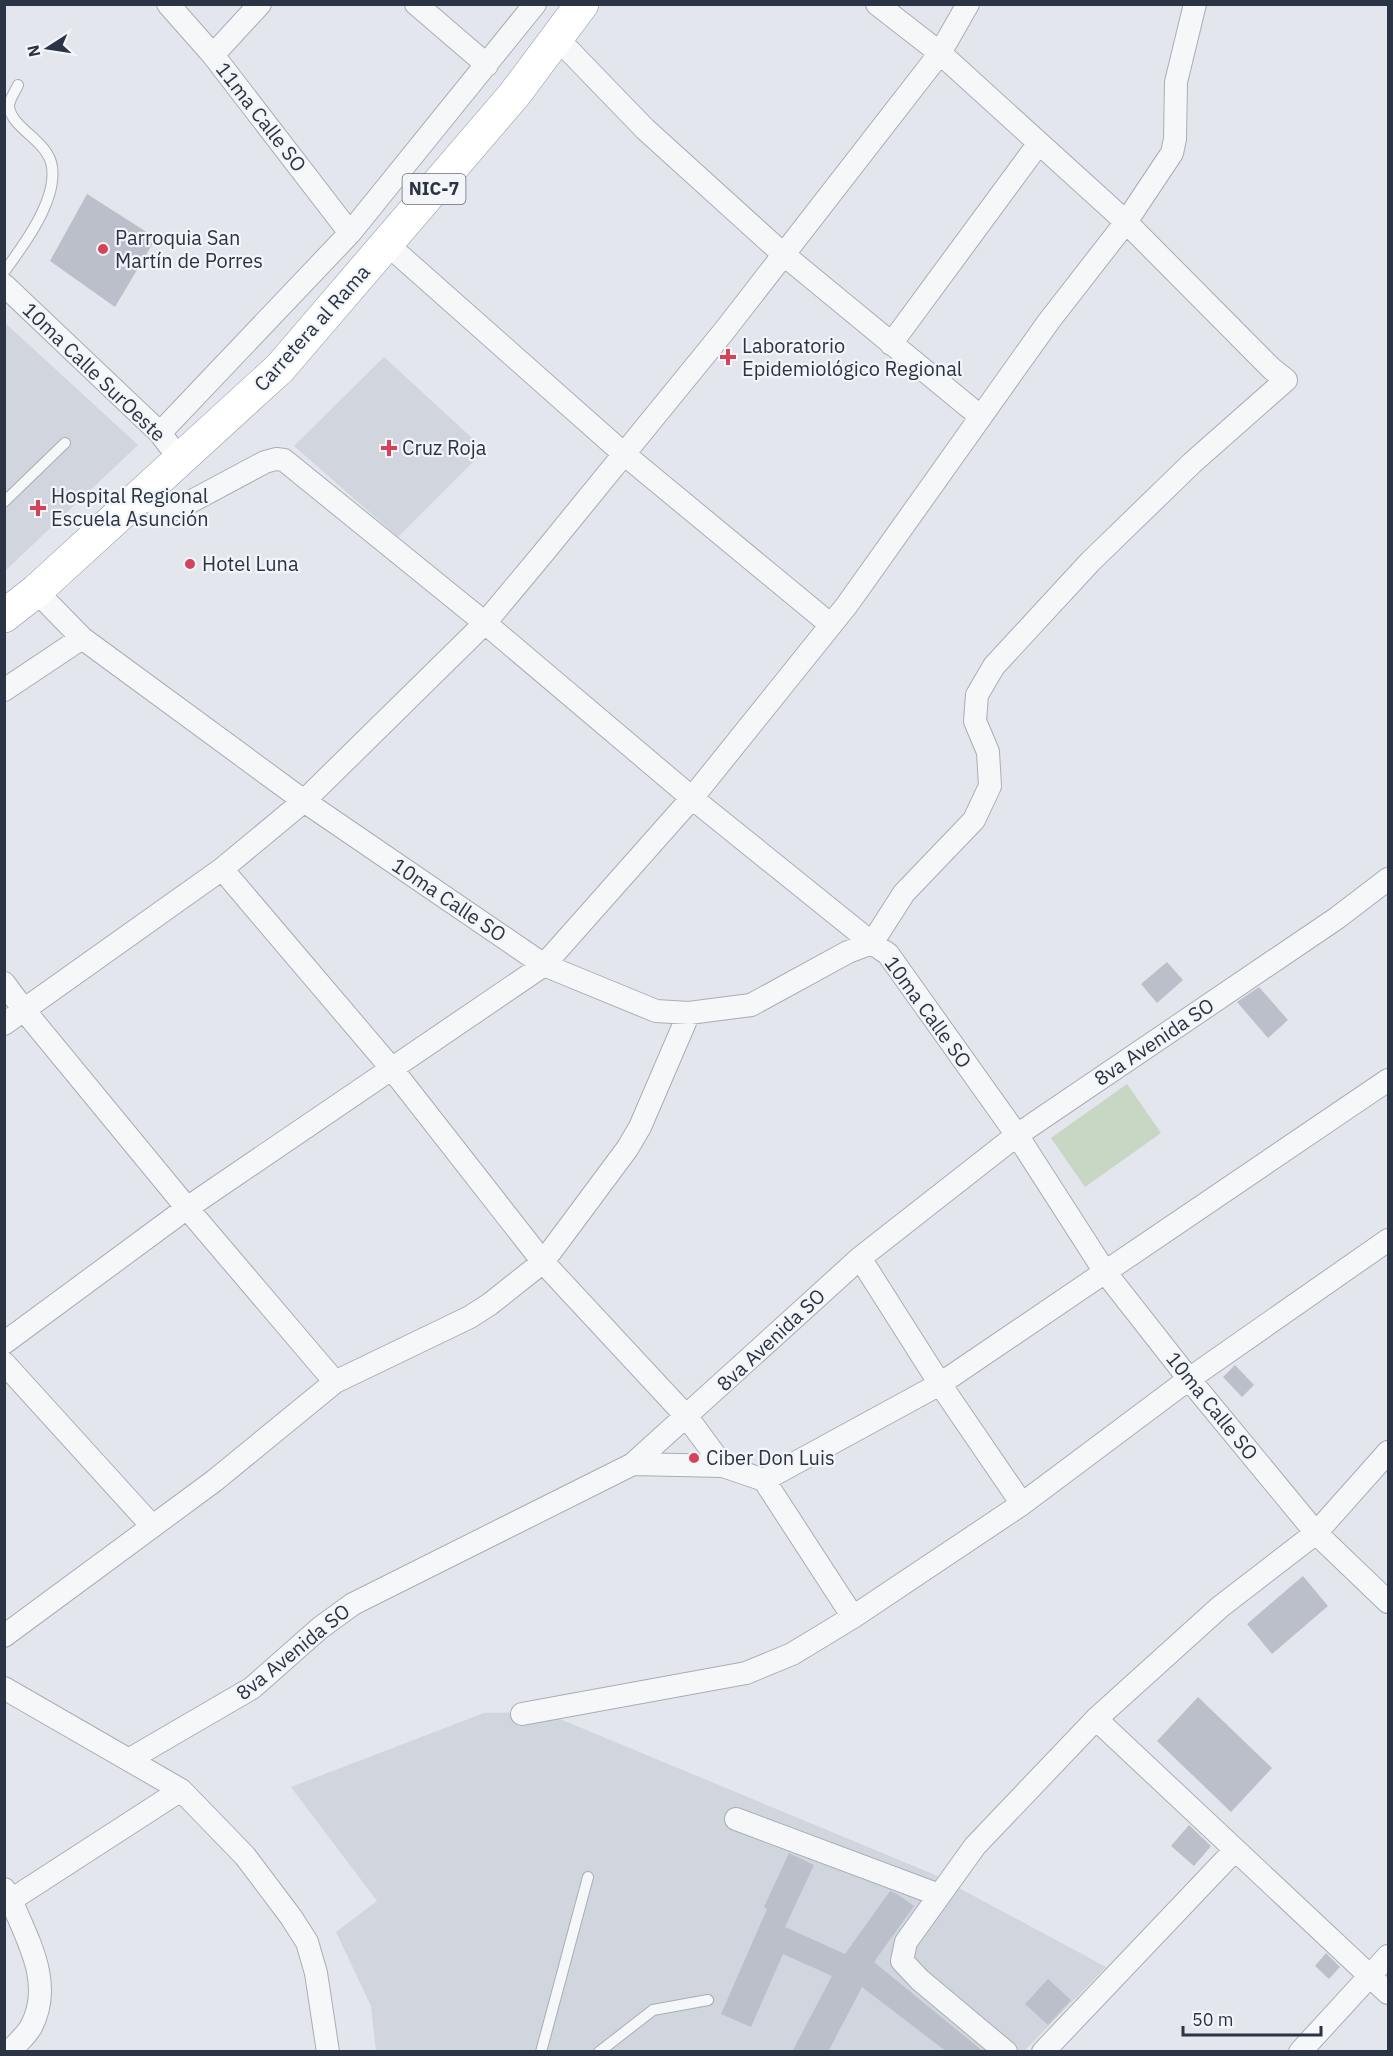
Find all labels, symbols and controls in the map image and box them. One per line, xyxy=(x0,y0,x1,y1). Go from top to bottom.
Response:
north arrow xyxy=(18,18,78,78)
text: N xyxy=(22,43,44,59)
street label: 11ma Calle SO xyxy=(210,56,313,177)
road number: NIC-7 xyxy=(402,174,466,204)
place label: Parroquia San Martín de Porres xyxy=(115,224,263,274)
marker: Parroquia San Martín de Porres xyxy=(96,242,110,256)
street label: Carretera al Rama xyxy=(248,258,376,397)
street label: 10ma Calle SurOeste xyxy=(17,296,172,447)
place label: Laboratorio Epidemiológico Regional xyxy=(742,332,962,382)
marker: Laboratorio Epidemiológico Regional xyxy=(719,348,737,366)
place label: Cruz Roja xyxy=(402,434,487,461)
marker: Cruz Roja xyxy=(380,439,398,457)
place label: Hospital Regional Escuela Asunción xyxy=(51,482,209,532)
marker: Hospital Regional Escuela Asunción xyxy=(29,499,47,517)
place label: Hotel Luna xyxy=(202,550,299,577)
marker: Hotel Luna xyxy=(183,557,197,571)
street label: 10ma Calle SO xyxy=(387,851,512,948)
street label: 10ma Calle SO xyxy=(879,950,978,1073)
street label: 8va Avenida SO xyxy=(1088,991,1219,1092)
street label: 8va Avenida SO xyxy=(711,1282,831,1397)
street label: 10ma Calle SO xyxy=(1160,1346,1264,1466)
place label: Ciber Don Luis xyxy=(706,1444,835,1471)
marker: Ciber Don Luis xyxy=(687,1451,701,1465)
street label: 8va Avenida SO xyxy=(230,1597,355,1706)
scale bar xyxy=(1183,1999,1321,2037)
text: 50 m xyxy=(1192,2008,1234,2031)

